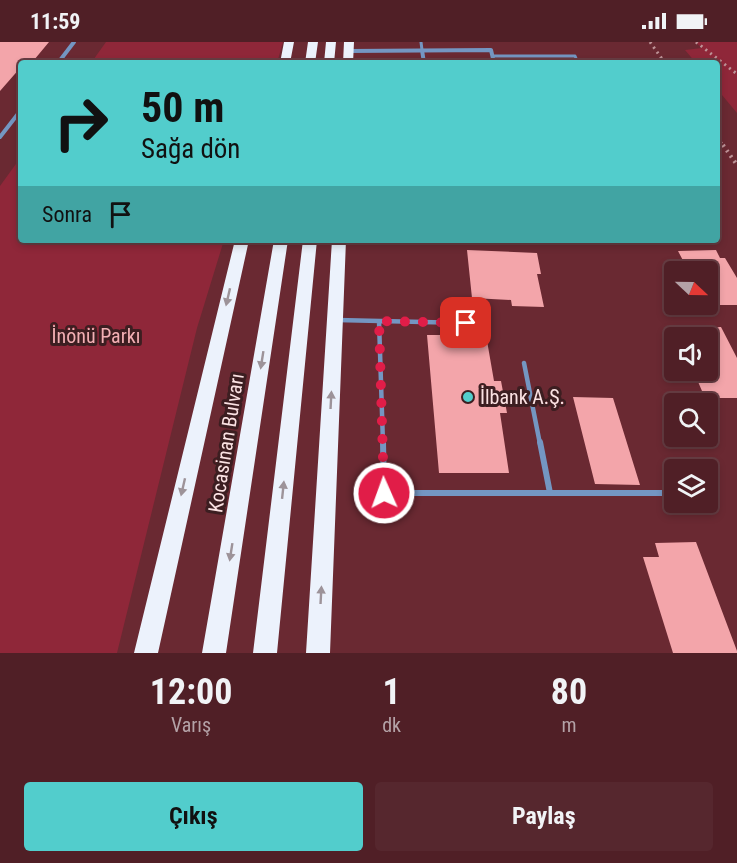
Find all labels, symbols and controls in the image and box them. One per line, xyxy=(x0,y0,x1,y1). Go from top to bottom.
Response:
text: 11:59 xyxy=(30,9,81,34)
text: 50 m xyxy=(141,83,224,132)
icon: right xyxy=(42,84,120,162)
text: Sağa dön xyxy=(141,133,240,165)
icon: arrive xyxy=(104,198,137,231)
text: Sonra xyxy=(42,202,92,227)
north arrow xyxy=(664,261,718,315)
map controls xyxy=(664,261,718,513)
one-way arrow xyxy=(223,288,233,306)
pin xyxy=(440,297,491,348)
icon: arrive xyxy=(449,306,482,339)
park label: İnönü Parkı xyxy=(51,324,141,348)
button: sound xyxy=(664,327,718,381)
one-way arrow xyxy=(257,351,266,370)
street label: Kocasinan Bulvarı xyxy=(203,372,249,514)
place label: İlbank A.Ş. xyxy=(480,385,565,409)
one-way arrow xyxy=(326,390,335,409)
marker: İlbank A.Ş. xyxy=(461,390,475,404)
button: search xyxy=(664,393,718,447)
button: layers xyxy=(664,459,718,513)
position arrow xyxy=(352,461,416,525)
one-way arrow xyxy=(177,477,187,496)
one-way arrow xyxy=(278,481,288,500)
one-way arrow xyxy=(226,543,235,562)
one-way arrow xyxy=(316,585,325,604)
text: 12:00 xyxy=(150,671,232,713)
text: 1 xyxy=(382,671,401,713)
text: 80 xyxy=(551,671,587,713)
text: Varış xyxy=(171,713,211,737)
text: dk xyxy=(382,713,401,737)
text: m xyxy=(561,713,577,737)
button: Çıkış xyxy=(24,782,363,851)
button: Paylaş xyxy=(375,782,713,851)

